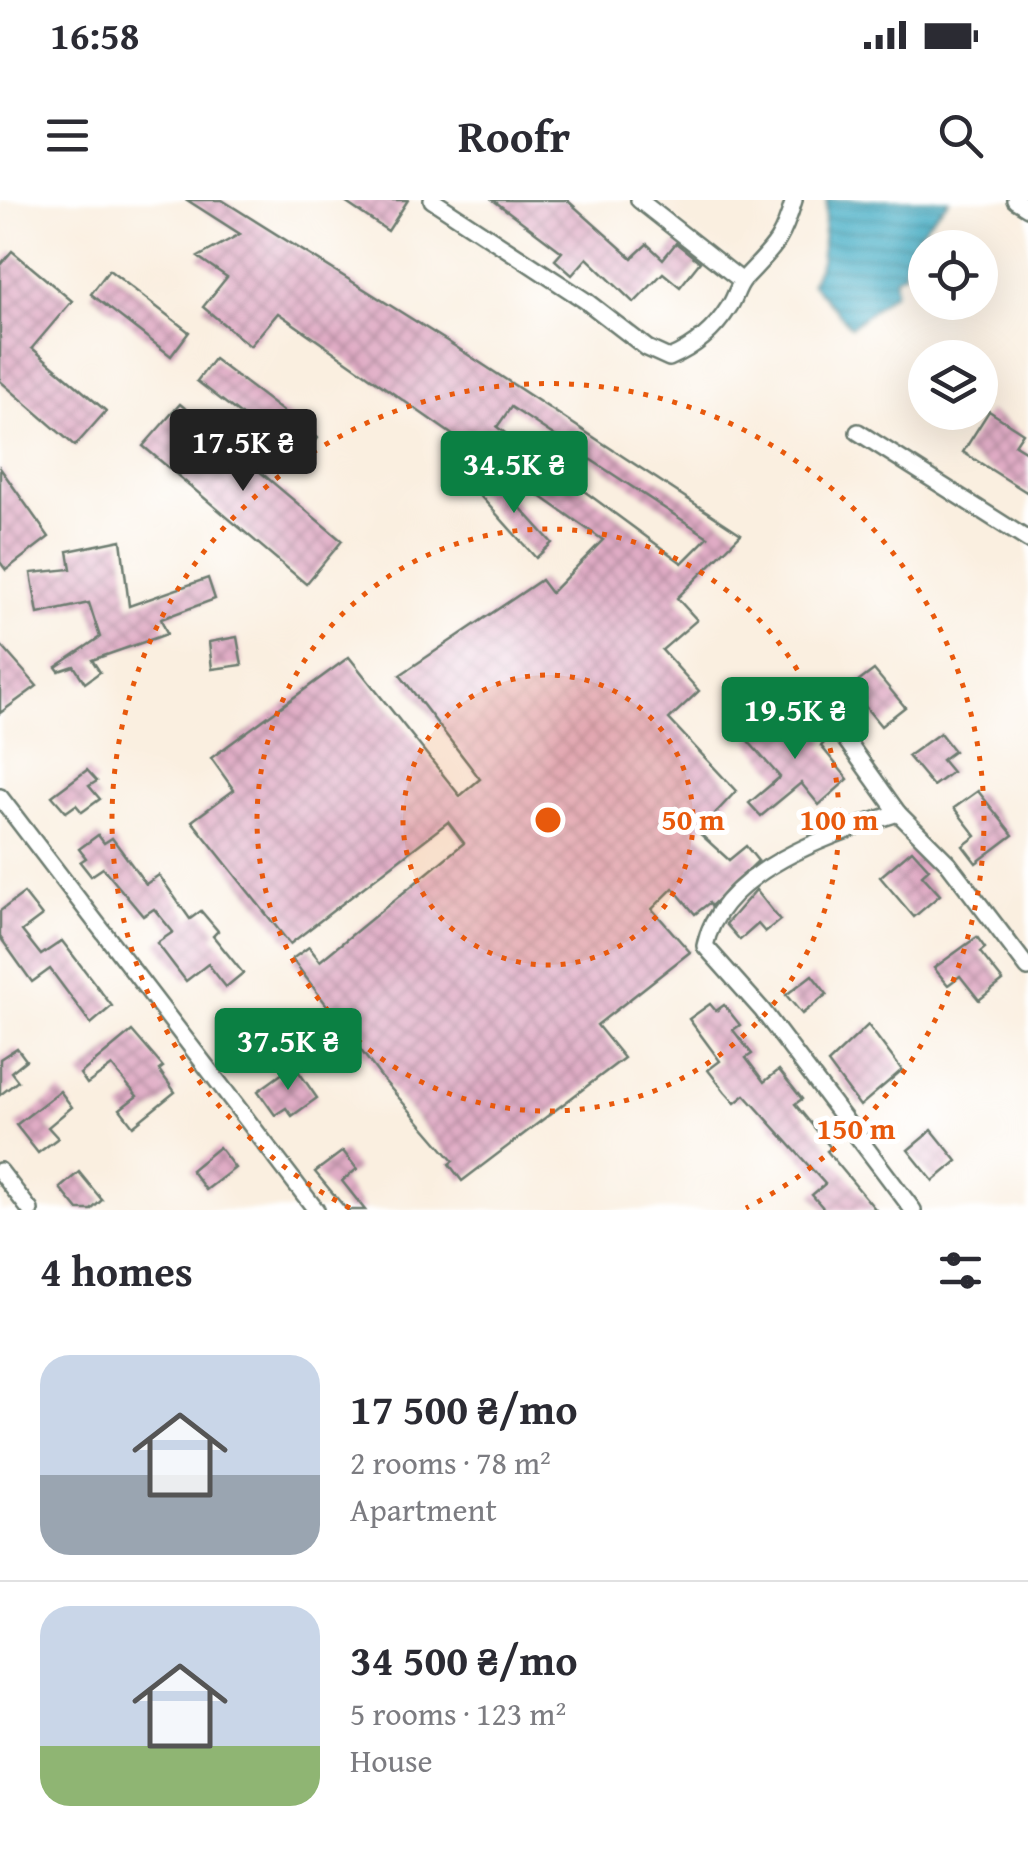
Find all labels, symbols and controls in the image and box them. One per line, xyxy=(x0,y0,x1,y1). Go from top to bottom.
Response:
text: 16:58 xyxy=(50,7,140,63)
text: Roofr xyxy=(458,103,570,168)
icon: menu xyxy=(40,108,95,163)
icon: search xyxy=(933,108,988,163)
map controls xyxy=(908,230,998,430)
button: locate xyxy=(908,230,998,320)
button: layers xyxy=(908,340,998,430)
pin: 17.5K ₴ xyxy=(151,409,335,494)
text: 17.5K ₴ xyxy=(192,418,294,465)
pin: 34.5K ₴ xyxy=(422,431,606,516)
text: 34.5K ₴ xyxy=(463,440,565,487)
pin: 19.5K ₴ xyxy=(703,677,887,762)
text: 19.5K ₴ xyxy=(744,686,846,733)
text: 50 m xyxy=(661,797,725,841)
text: 100 m xyxy=(800,797,879,841)
centre of rings xyxy=(530,802,566,838)
pin: 37.5K ₴ xyxy=(196,1008,380,1093)
text: 37.5K ₴ xyxy=(237,1017,339,1064)
text: 150 m xyxy=(817,1106,896,1150)
text: 4 homes xyxy=(40,1240,193,1301)
icon: filters xyxy=(933,1243,988,1298)
text: 17 500 ₴/mo xyxy=(350,1378,578,1439)
icon: home xyxy=(120,1395,240,1515)
text: 2 rooms · 78 m² xyxy=(350,1439,551,1486)
text: Apartment xyxy=(350,1486,497,1533)
text: 34 500 ₴/mo xyxy=(350,1629,578,1690)
icon: home xyxy=(120,1646,240,1766)
text: 5 rooms · 123 m² xyxy=(350,1690,566,1737)
text: House xyxy=(350,1737,433,1784)

